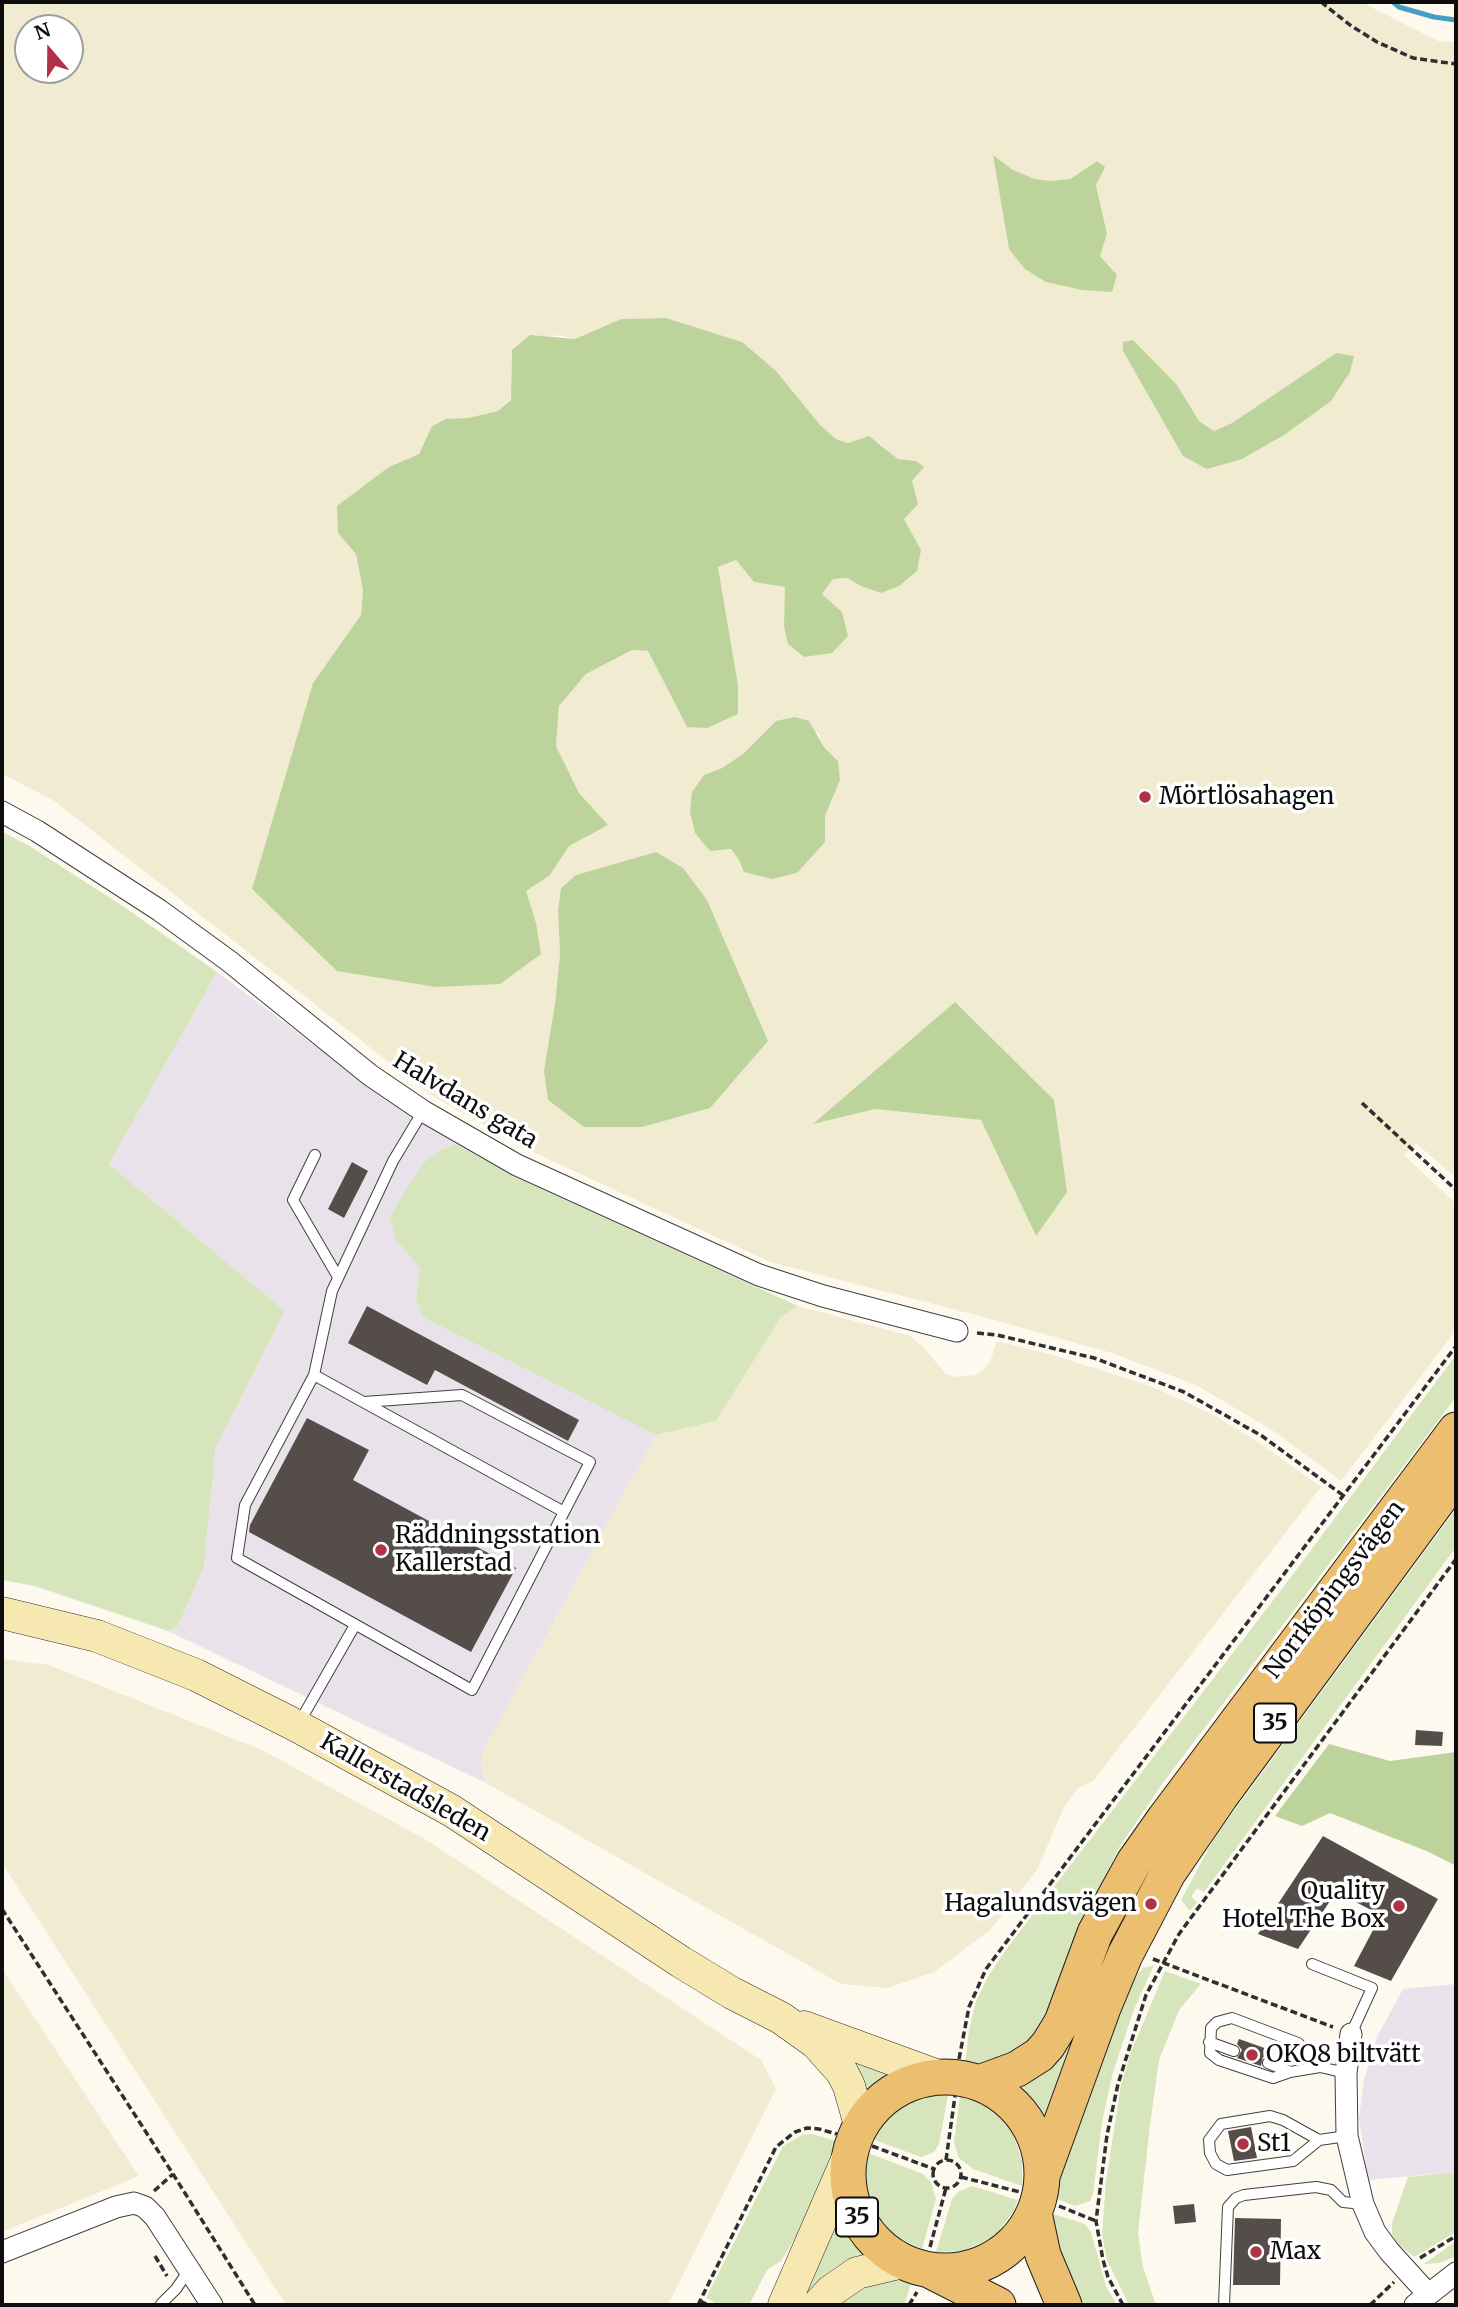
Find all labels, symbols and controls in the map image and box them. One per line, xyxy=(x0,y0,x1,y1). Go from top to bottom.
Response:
north arrow xyxy=(14,14,84,84)
text: N xyxy=(31,17,54,45)
place label: Mörtlösahagen xyxy=(1159,783,1335,811)
marker: Mörtlösahagen xyxy=(1137,789,1153,805)
street label: Halvdans gata xyxy=(388,1047,542,1155)
street label: Norrköpingsvägen xyxy=(1259,1495,1411,1685)
place label: Räddningsstation Kallerstad xyxy=(395,1522,601,1578)
marker: Räddningsstation Kallerstad xyxy=(373,1542,389,1558)
road number: 35 xyxy=(1254,1704,1296,1742)
street label: Kallerstadsleden xyxy=(315,1728,495,1848)
place label: Quality Hotel The Box xyxy=(1222,1878,1385,1934)
place label: Hagalundsvägen xyxy=(944,1890,1137,1918)
marker: Hagalundsvägen xyxy=(1143,1896,1159,1912)
marker: Quality Hotel The Box xyxy=(1391,1898,1407,1914)
place label: OKQ8 biltvätt xyxy=(1266,2041,1421,2069)
marker: OKQ8 biltvätt xyxy=(1244,2047,1260,2063)
place label: St1 xyxy=(1257,2130,1291,2158)
marker: St1 xyxy=(1235,2136,1251,2152)
road number: 35 xyxy=(836,2198,878,2236)
place label: Max xyxy=(1270,2238,1321,2266)
marker: Max xyxy=(1248,2244,1264,2260)

